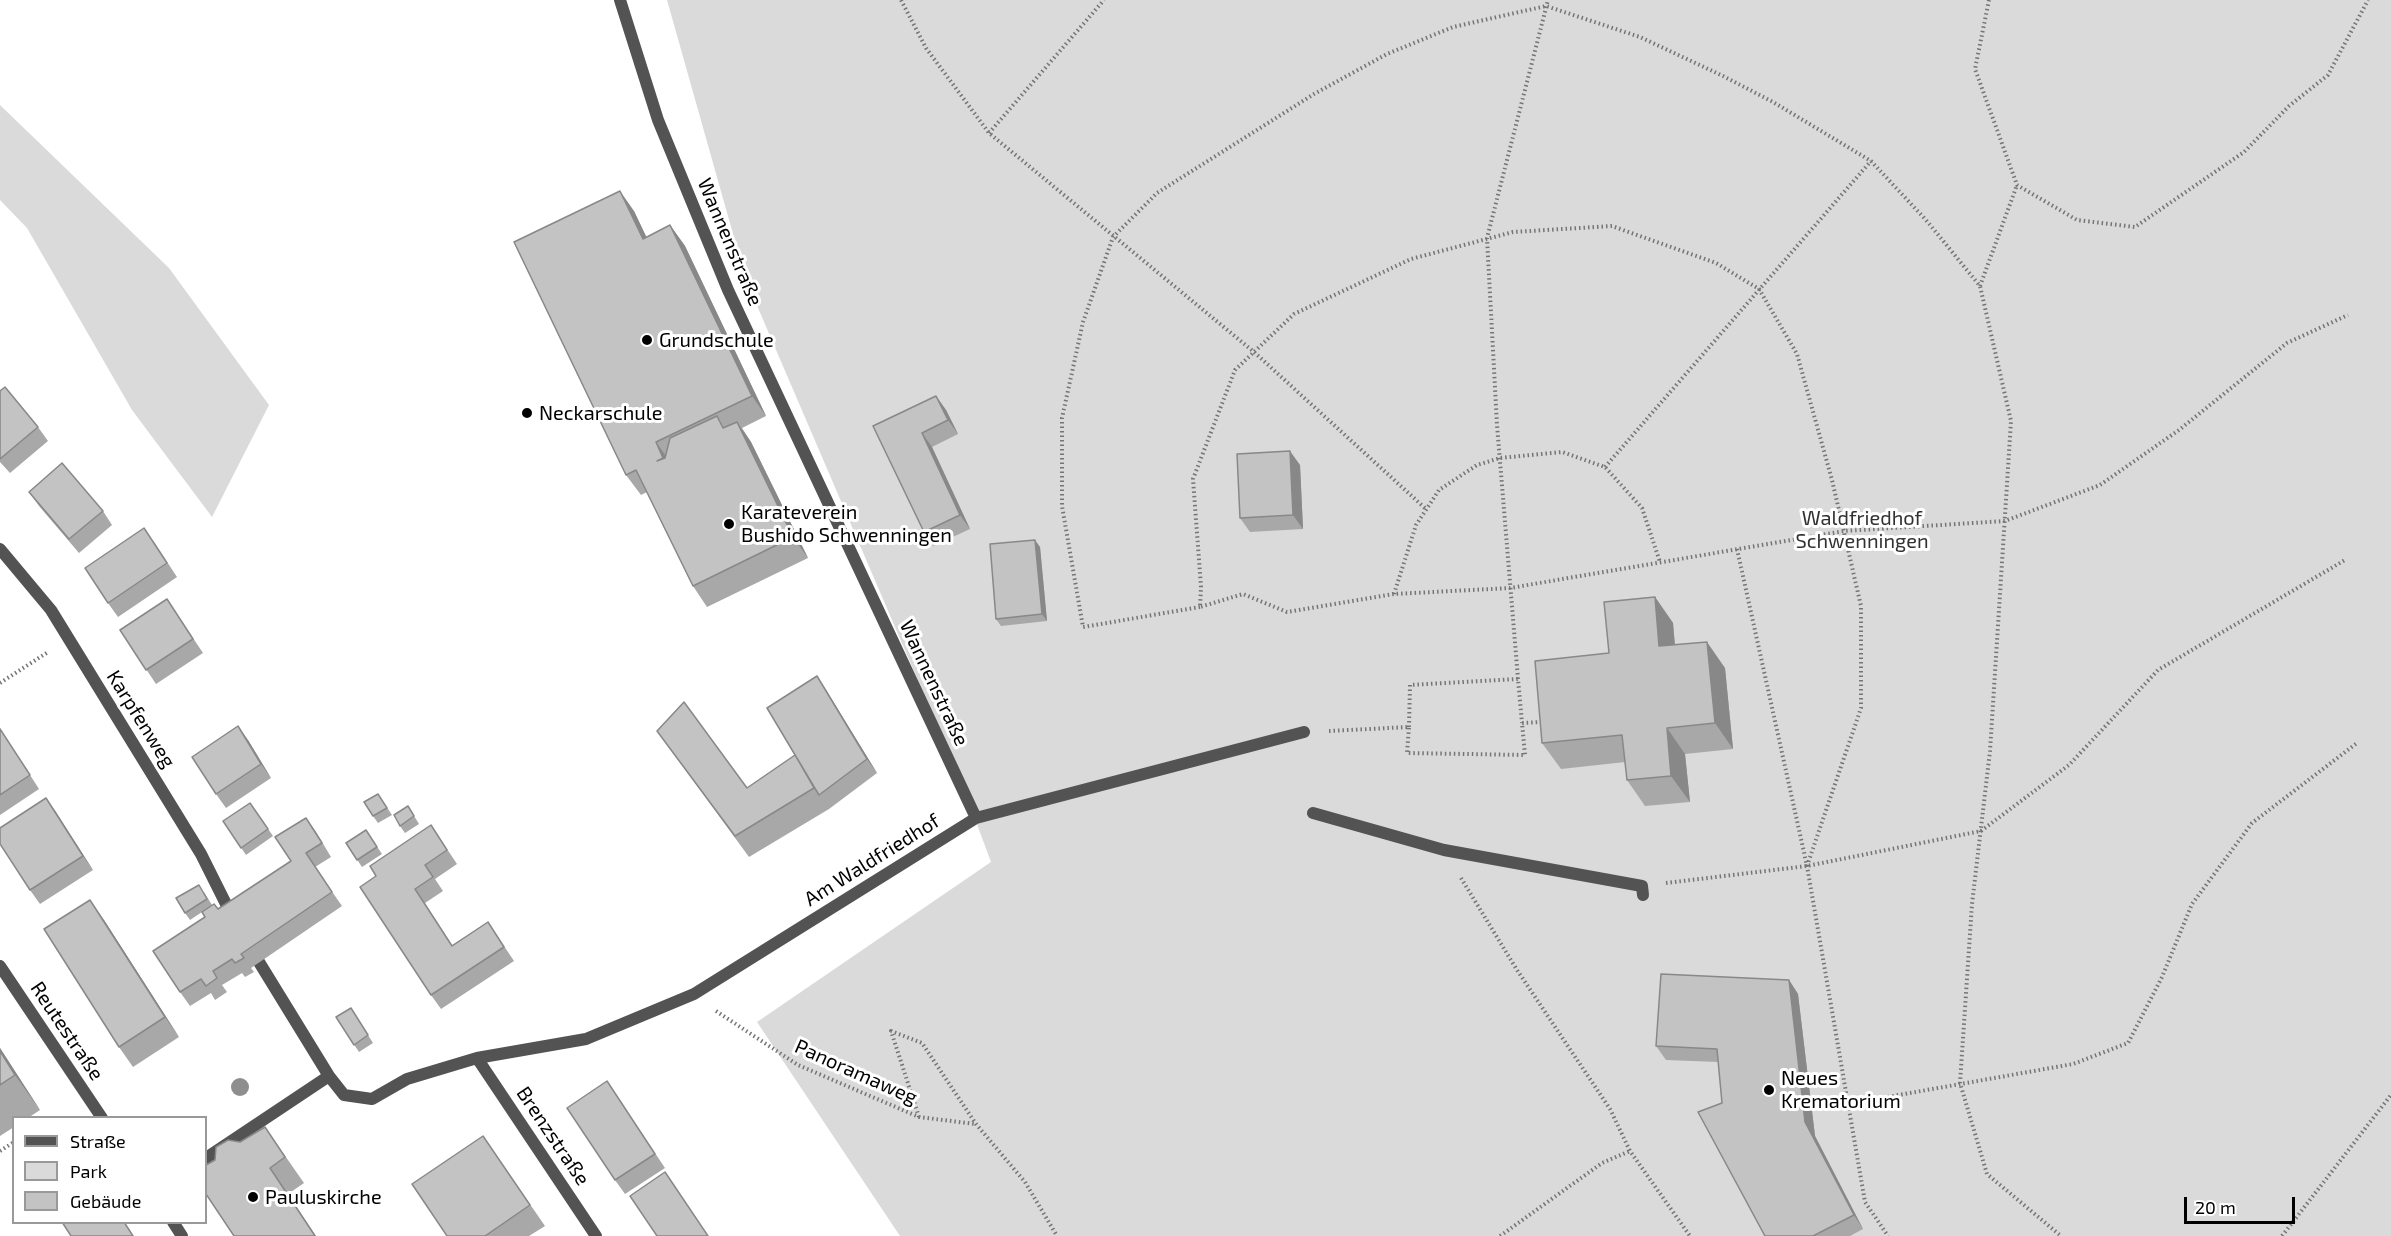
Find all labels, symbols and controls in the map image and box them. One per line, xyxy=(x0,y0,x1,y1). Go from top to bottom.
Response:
street label: Wannenstraße xyxy=(692,175,768,309)
place label: Grundschule xyxy=(659,328,774,352)
marker: Grundschule xyxy=(640,333,654,347)
place label: Neckarschule xyxy=(539,401,662,425)
marker: Neckarschule xyxy=(520,406,534,420)
place label: Karateverein Bushido Schwenningen xyxy=(741,500,952,547)
park label: Waldfriedhof Schwenningen xyxy=(1795,506,1929,553)
marker: Karateverein Bushido Schwenningen xyxy=(722,517,736,531)
street label: Wannenstraße xyxy=(894,616,974,750)
street label: Karpfenweg xyxy=(102,666,180,772)
street label: Am Waldfriedhof xyxy=(800,809,944,911)
street label: Reutestraße xyxy=(25,977,109,1085)
street label: Panoramaweg xyxy=(791,1034,921,1110)
place label: Neues Krematorium xyxy=(1781,1066,1901,1113)
street label: Brenzstraße xyxy=(511,1082,595,1190)
marker: Neues Krematorium xyxy=(1762,1083,1776,1097)
legend xyxy=(12,1116,207,1224)
text: Straße xyxy=(70,1130,126,1152)
text: Park xyxy=(70,1160,107,1182)
place label: Pauluskirche xyxy=(265,1185,382,1209)
scale bar xyxy=(2187,1185,2298,1223)
text: Gebäude xyxy=(70,1190,141,1212)
marker: Pauluskirche xyxy=(246,1190,260,1204)
text: 20 m xyxy=(2195,1196,2236,1218)

